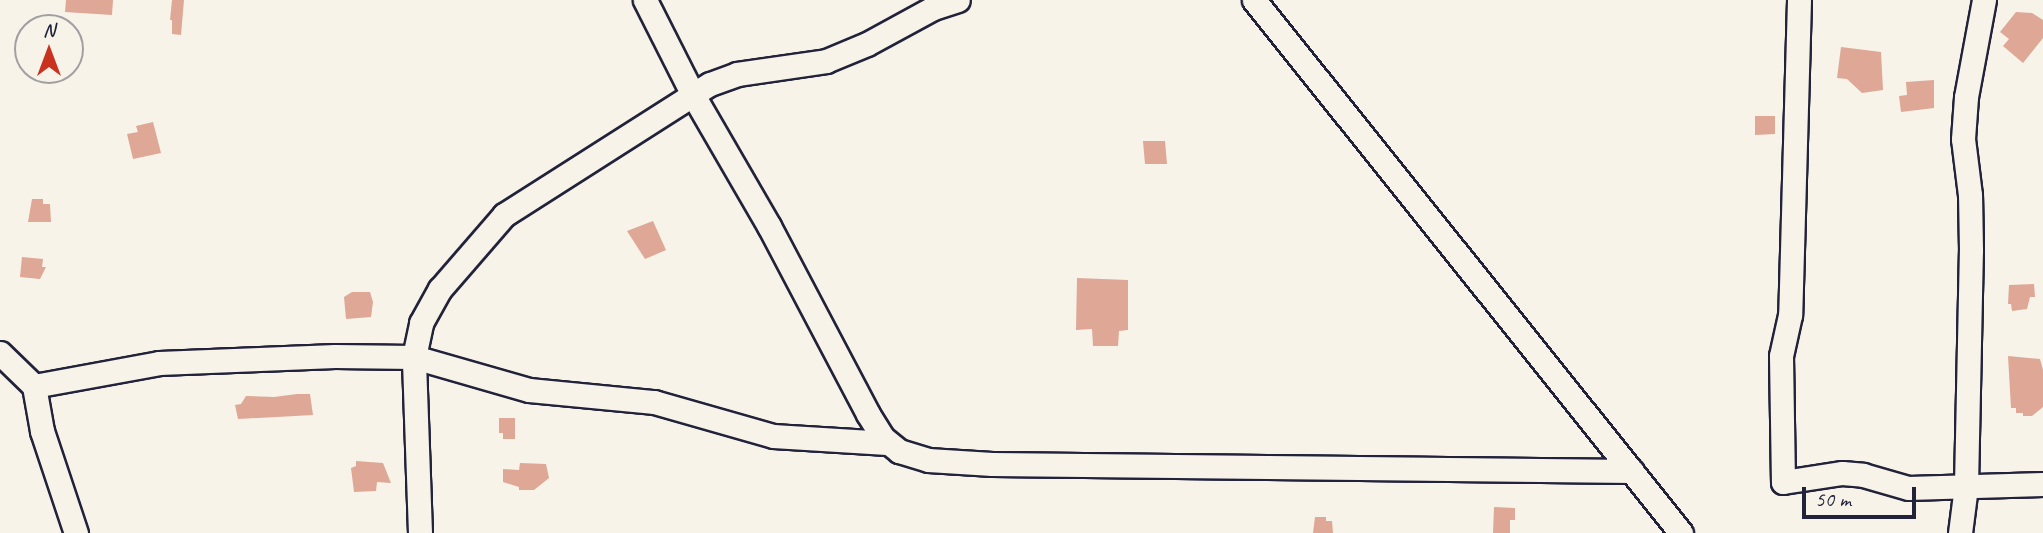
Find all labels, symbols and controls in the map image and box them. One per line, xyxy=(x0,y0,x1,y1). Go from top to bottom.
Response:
north arrow xyxy=(14,14,84,84)
text: N xyxy=(43,18,55,42)
scale bar xyxy=(1805,474,1919,518)
text: 50 m xyxy=(1815,486,1851,512)

